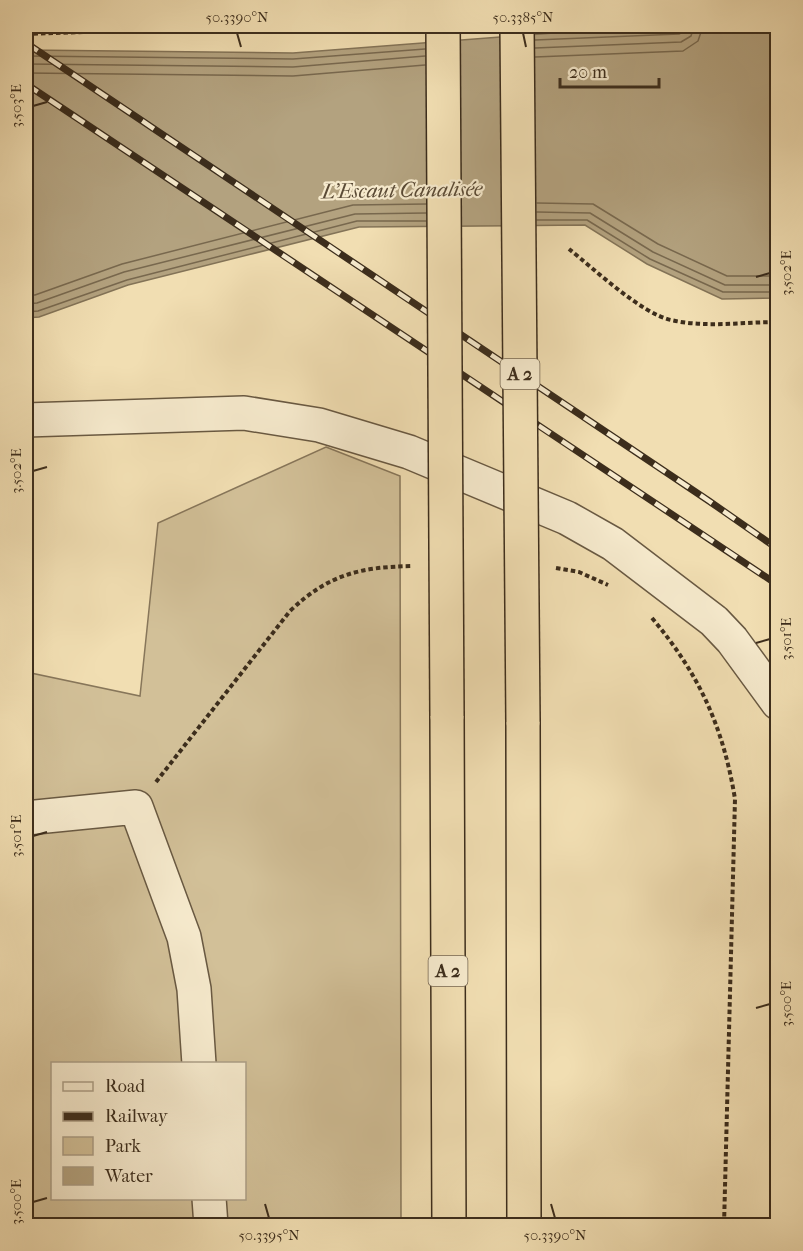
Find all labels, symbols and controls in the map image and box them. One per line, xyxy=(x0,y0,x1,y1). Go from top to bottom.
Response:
text: 50.3390°N xyxy=(206,8,269,26)
text: 50.3385°N xyxy=(493,8,554,26)
scale bar xyxy=(560,51,659,89)
text: 20 m xyxy=(569,62,607,83)
text: 3.503°E xyxy=(7,84,25,128)
water label: L'Escaut Canalisée xyxy=(319,177,483,203)
text: 3.502°E xyxy=(777,250,795,296)
road number: A 2 xyxy=(500,359,540,389)
text: 3.502°E xyxy=(7,448,25,494)
text: 3.501°E xyxy=(777,617,795,661)
text: 3.501°E xyxy=(7,814,25,858)
road number: A 2 xyxy=(428,956,468,986)
text: 3.500°E xyxy=(777,981,795,1027)
legend xyxy=(51,1062,246,1200)
text: Road xyxy=(105,1076,145,1097)
text: Railway xyxy=(105,1106,169,1127)
text: Park xyxy=(105,1136,142,1157)
text: Water xyxy=(104,1166,153,1187)
text: 3.500°E xyxy=(7,1179,25,1225)
text: 50.3395°N xyxy=(238,1226,300,1244)
text: 50.3390°N xyxy=(524,1226,587,1244)

